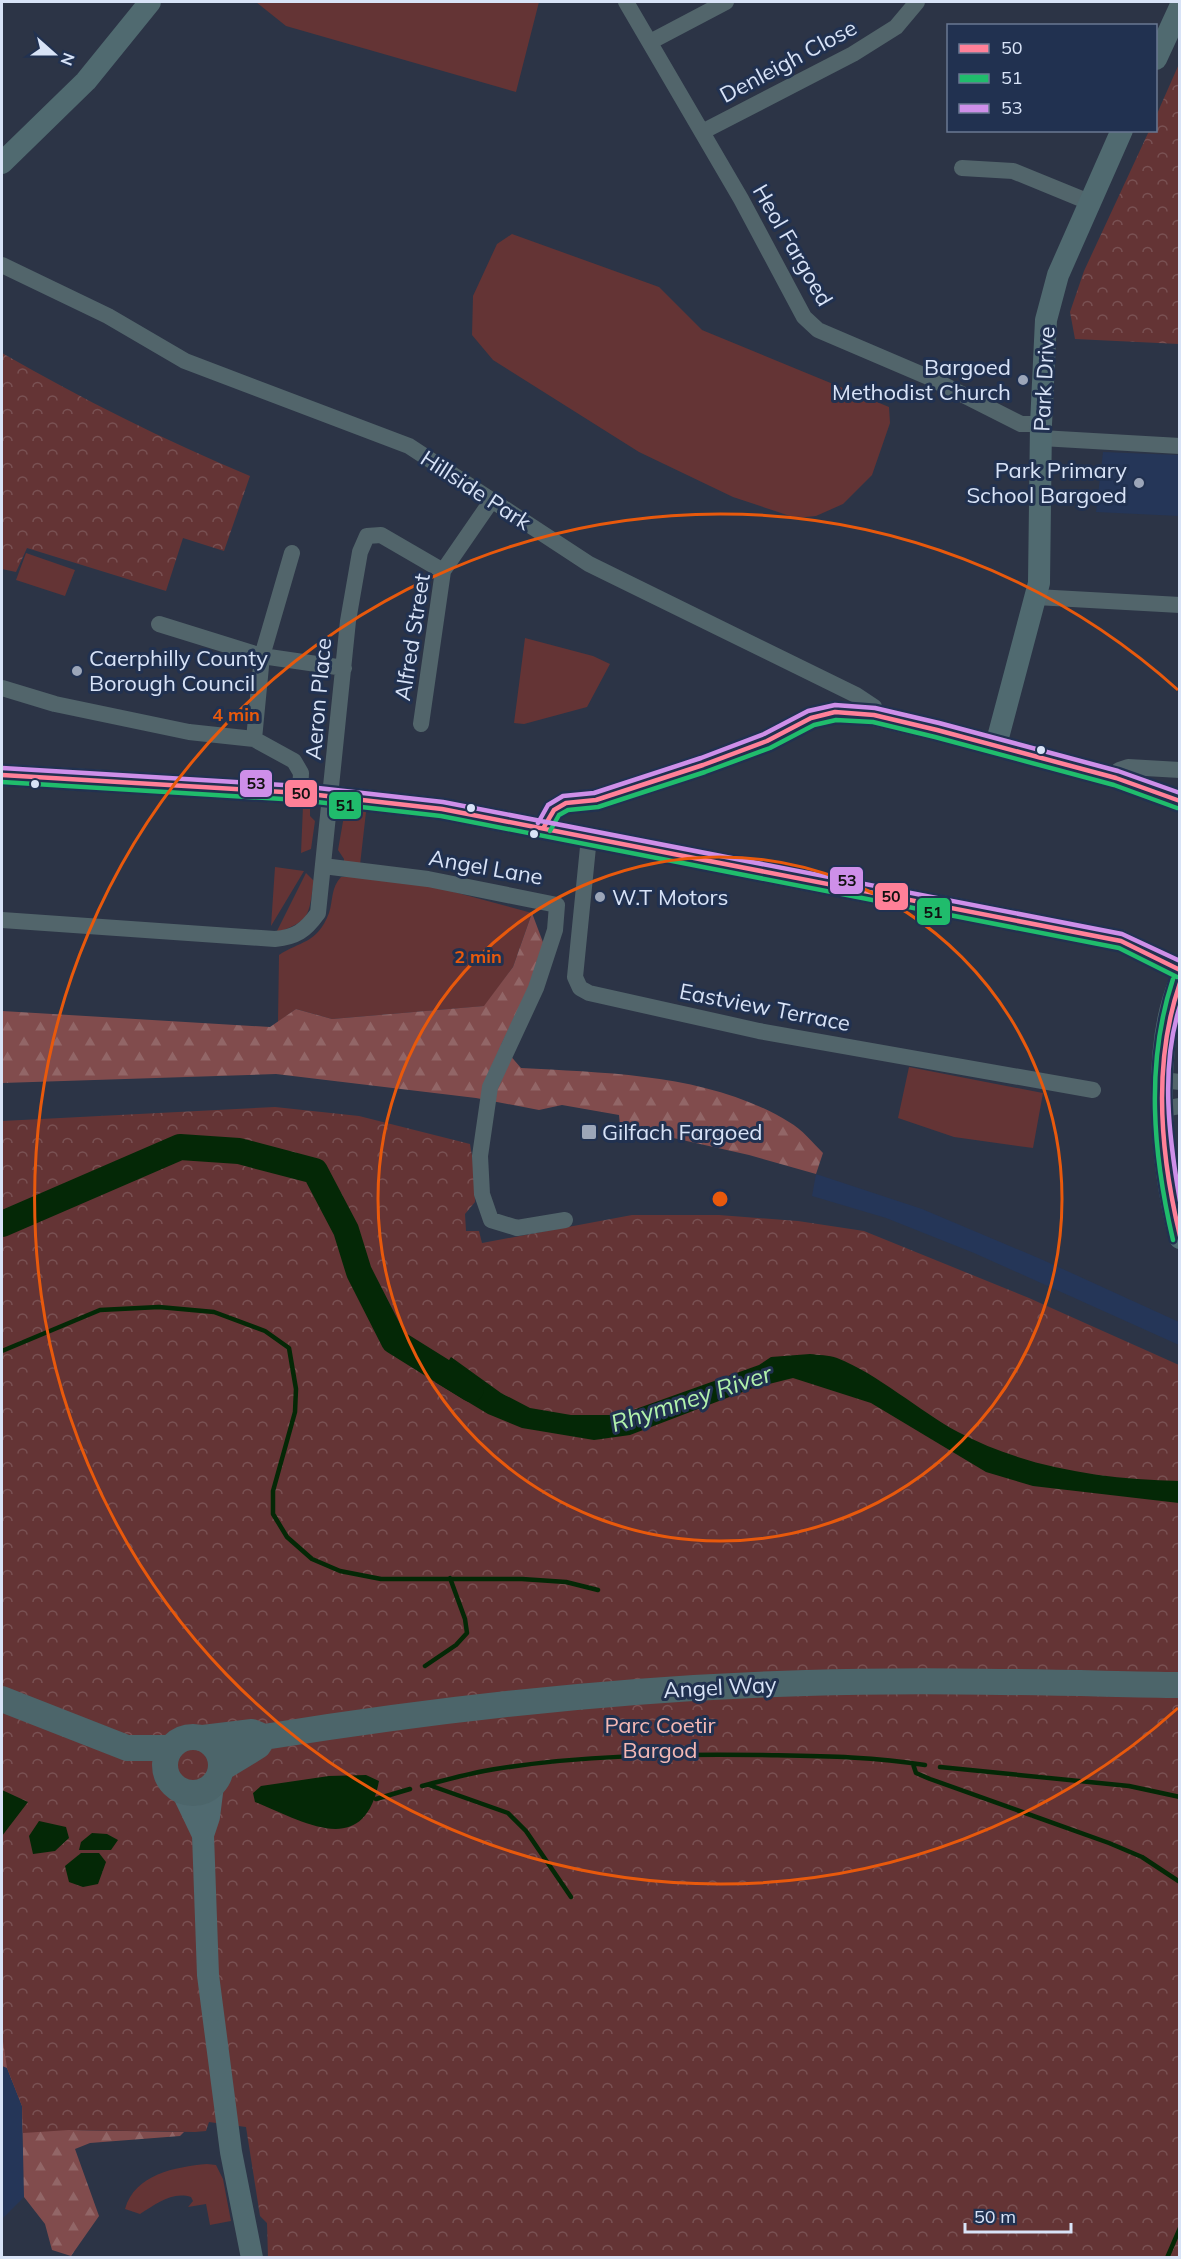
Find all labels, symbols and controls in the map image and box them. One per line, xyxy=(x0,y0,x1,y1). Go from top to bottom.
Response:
street label: Denleigh Close xyxy=(715,13,861,109)
north arrow xyxy=(24,24,84,84)
legend xyxy=(947,24,1157,132)
text: 50 xyxy=(1001,36,1023,59)
text: N xyxy=(57,50,80,69)
text: 51 xyxy=(1001,66,1023,89)
text: 53 xyxy=(1001,96,1023,119)
street label: Heol Fargoed xyxy=(747,179,839,311)
street label: Park Drive xyxy=(1027,326,1061,432)
place label: Bargoed Methodist Church xyxy=(832,353,1011,406)
marker: Bargoed Methodist Church xyxy=(1016,373,1030,387)
street label: Hillside Park xyxy=(416,444,537,536)
place label: Park Primary School Bargoed xyxy=(966,456,1127,509)
marker: Park Primary School Bargoed xyxy=(1132,476,1146,490)
street label: Alfred Street xyxy=(388,571,436,703)
street label: Aeron Place xyxy=(299,637,337,761)
place label: Caerphilly County Borough Council xyxy=(89,644,268,697)
marker: Caerphilly County Borough Council xyxy=(70,664,84,678)
text: 4 min xyxy=(212,703,260,726)
unlabelled marker xyxy=(1035,744,1047,756)
line badge: 53 xyxy=(239,769,273,798)
text: 53 xyxy=(246,773,266,793)
unlabelled marker xyxy=(29,778,41,790)
line badge: 50 xyxy=(284,779,318,808)
text: 50 xyxy=(291,783,311,803)
line badge: 51 xyxy=(328,791,362,820)
text: 51 xyxy=(335,795,355,815)
unlabelled marker xyxy=(465,802,477,814)
unlabelled marker xyxy=(528,828,540,840)
street label: Angel Lane xyxy=(427,843,545,891)
line badge: 53 xyxy=(829,866,864,895)
text: 53 xyxy=(837,870,857,890)
line badge: 50 xyxy=(874,882,909,911)
place label: W.T Motors xyxy=(612,883,728,911)
text: 50 xyxy=(881,886,901,906)
marker: W.T Motors xyxy=(593,890,607,904)
line badge: 51 xyxy=(916,897,951,926)
text: 51 xyxy=(923,902,943,922)
text: 2 min xyxy=(454,945,502,968)
street label: Eastview Terrace xyxy=(677,977,853,1037)
place label: Gilfach Fargoed xyxy=(602,1118,763,1146)
marker: Gilfach Fargoed xyxy=(580,1123,598,1141)
centre of rings xyxy=(710,1189,730,1209)
water label: Rhymney River xyxy=(607,1358,776,1438)
street label: Angel Way xyxy=(663,1670,778,1704)
park label: Parc Coetir Bargod xyxy=(604,1711,716,1764)
scale bar xyxy=(965,2196,1072,2234)
text: 50 m xyxy=(974,2205,1016,2228)

